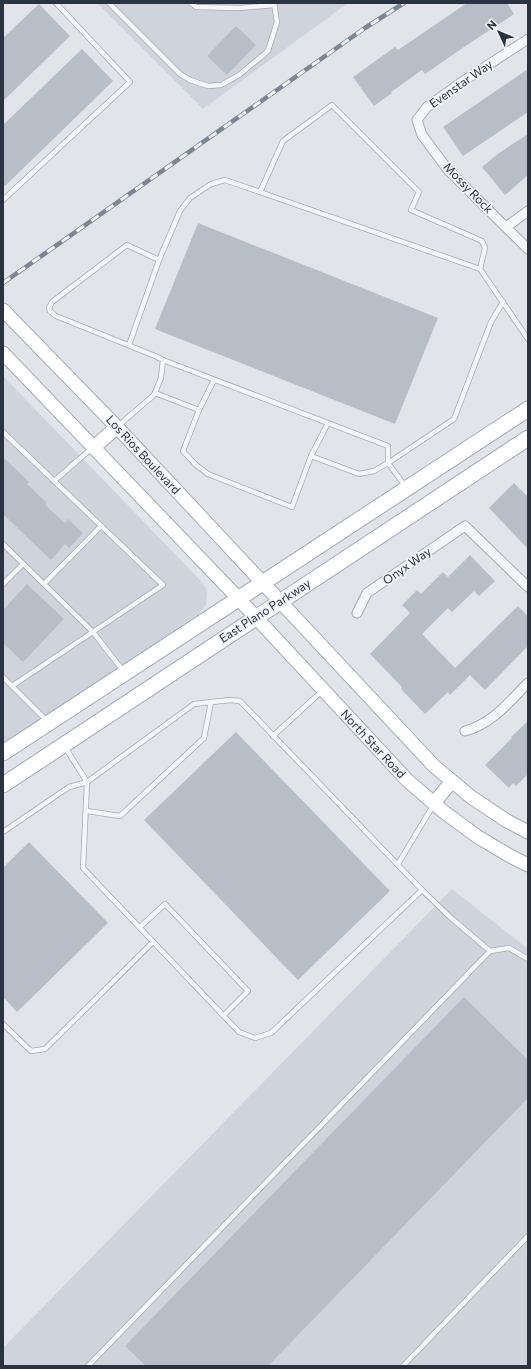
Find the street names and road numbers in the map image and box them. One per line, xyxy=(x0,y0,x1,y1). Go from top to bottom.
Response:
street label: Evenstar Way xyxy=(426,56,495,110)
street label: Mossy Rock xyxy=(441,159,497,216)
street label: Los Rios Boulevard xyxy=(104,412,184,497)
street label: Onyx Way xyxy=(380,544,433,587)
street label: East Plano Parkway xyxy=(216,575,313,645)
street label: North Star Road xyxy=(338,706,409,780)

